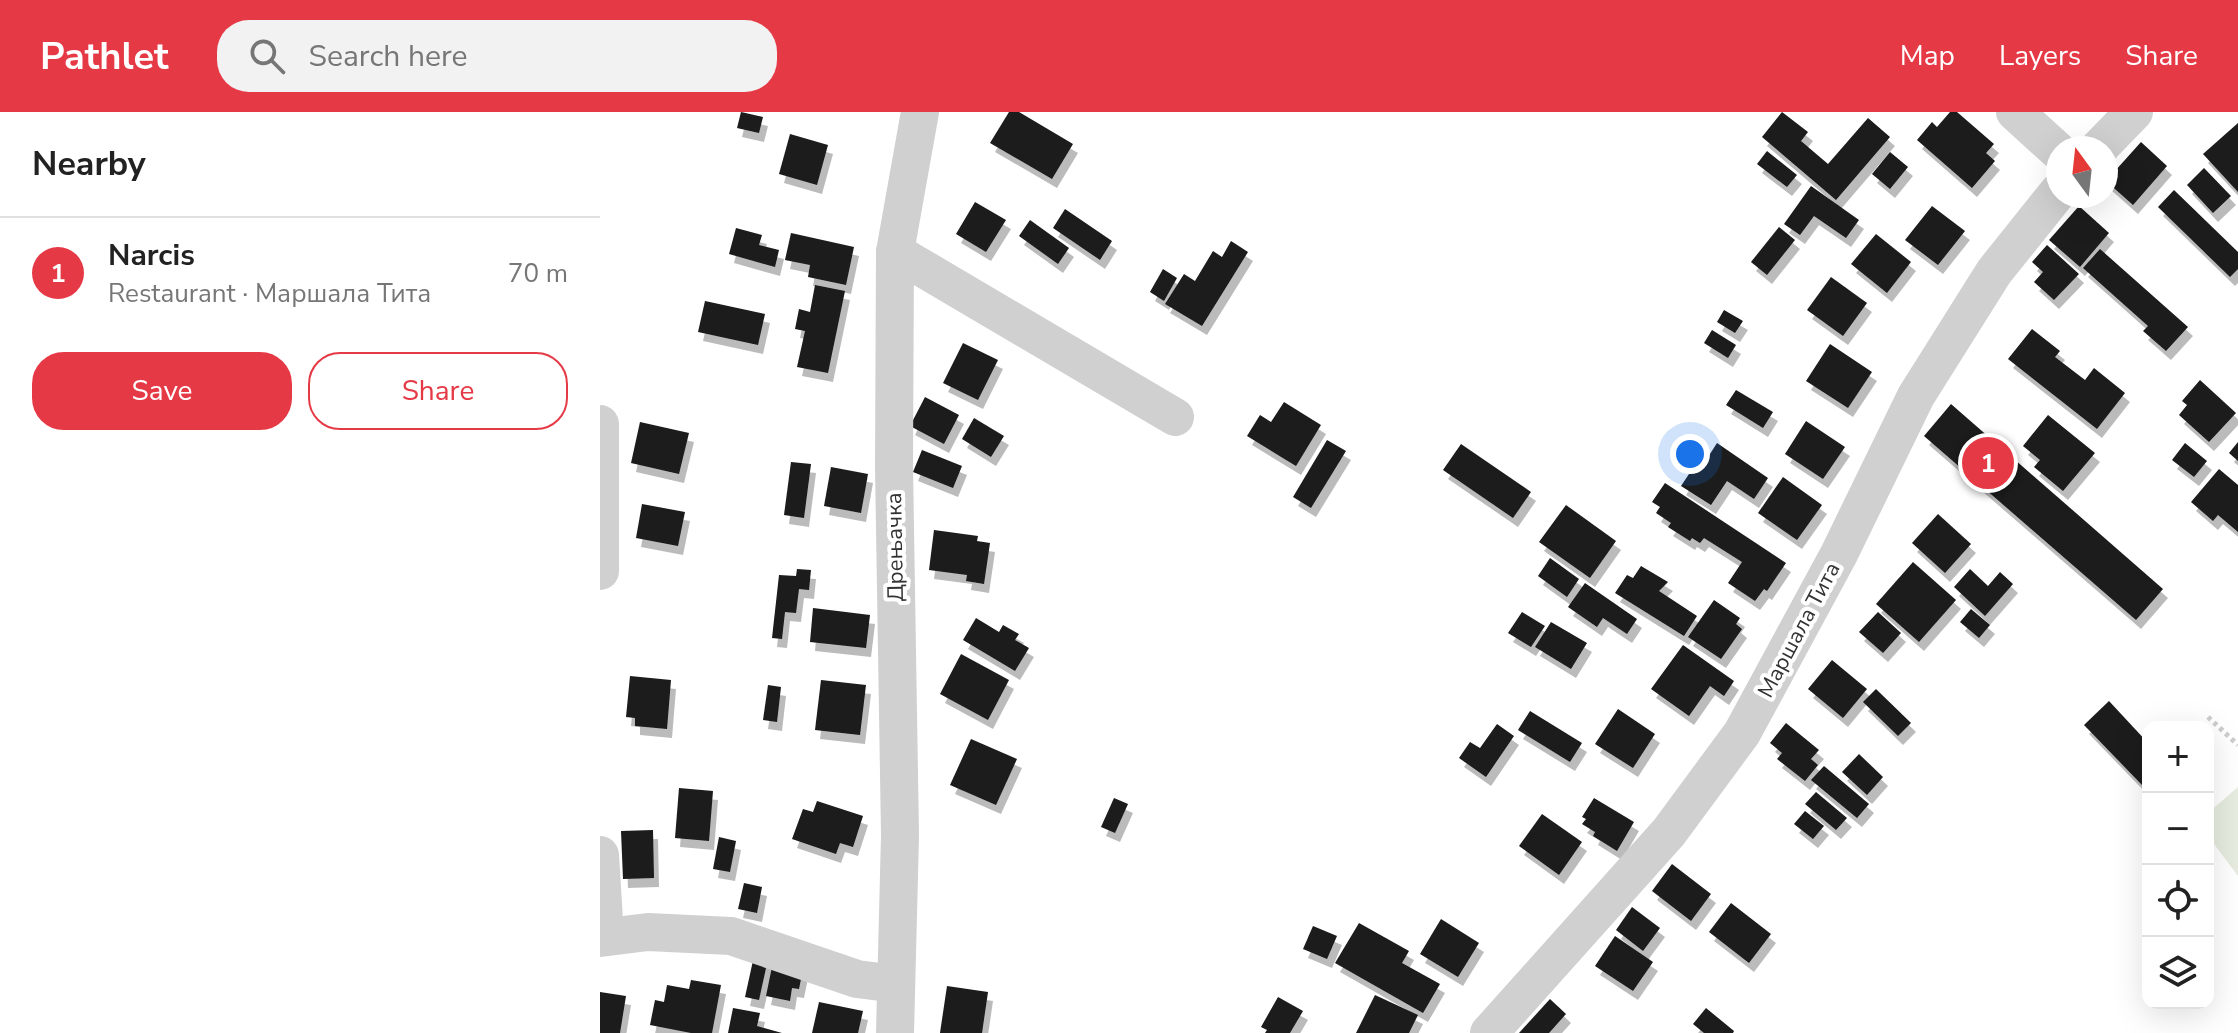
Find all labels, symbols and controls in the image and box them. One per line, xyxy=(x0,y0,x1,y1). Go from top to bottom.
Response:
search box xyxy=(217,20,777,92)
text: Pathlet xyxy=(40,31,169,82)
icon: search xyxy=(245,34,289,78)
text: Search here xyxy=(309,36,468,77)
text: Map xyxy=(1900,37,1955,75)
text: Layers xyxy=(1999,37,2081,75)
text: Share xyxy=(2125,37,2198,75)
north arrow xyxy=(2046,136,2118,208)
text: Nearby xyxy=(32,141,146,187)
text: Narcis xyxy=(108,235,195,276)
text: 1 xyxy=(50,256,66,291)
text: 70 m xyxy=(508,256,568,291)
text: Restaurant · Маршала Тита xyxy=(108,276,431,311)
button: Save xyxy=(32,352,292,430)
button: Share xyxy=(308,352,568,430)
pin: 1 xyxy=(1962,433,2014,493)
your location xyxy=(1670,434,1710,474)
street label: Дрењачка xyxy=(879,492,911,602)
street label: Маршала Тита xyxy=(1751,557,1847,703)
map controls xyxy=(2142,721,2214,1009)
button: + xyxy=(2142,721,2214,793)
button: − xyxy=(2142,793,2214,865)
button: locate xyxy=(2142,865,2214,937)
button: layers xyxy=(2142,937,2214,1009)

